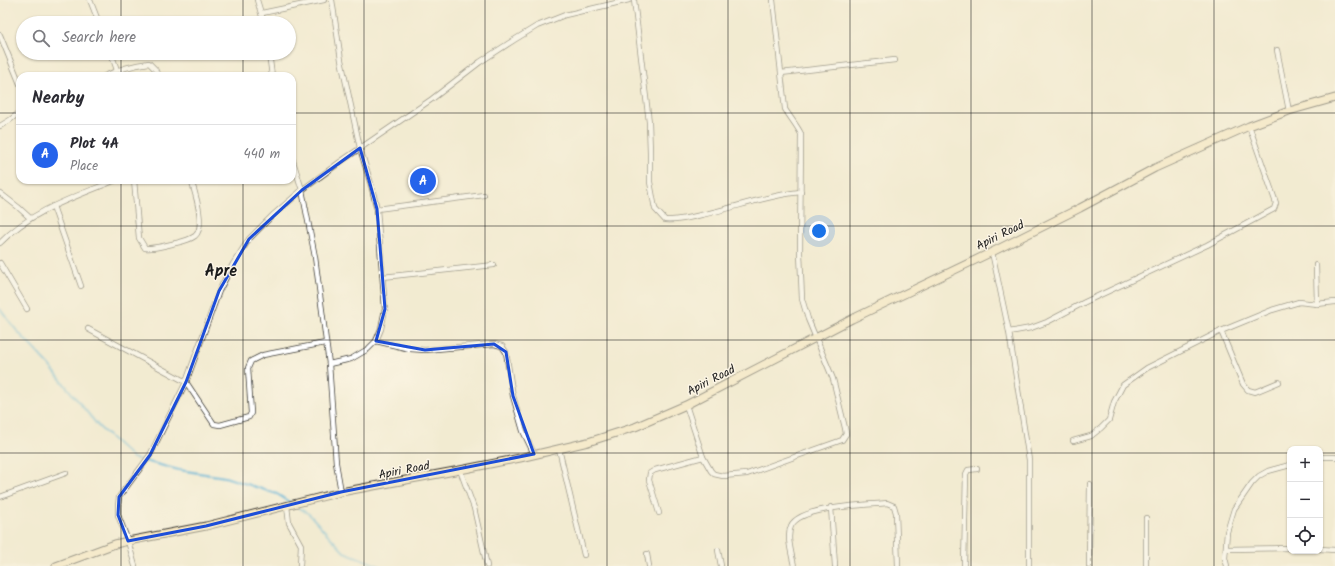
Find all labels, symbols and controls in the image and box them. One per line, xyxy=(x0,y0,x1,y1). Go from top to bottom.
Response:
search box xyxy=(16,16,296,60)
text: Search here xyxy=(62,26,136,50)
icon: search xyxy=(30,27,52,49)
text: Nearby xyxy=(32,85,84,112)
text: Plot 4A xyxy=(70,132,119,156)
text: A xyxy=(41,144,49,165)
text: 440 m xyxy=(244,144,280,165)
text: Place xyxy=(70,156,98,177)
pin: A xyxy=(410,166,436,196)
street label: Apiri Road xyxy=(973,215,1028,255)
your location xyxy=(809,221,829,241)
district label: Apre xyxy=(205,259,237,284)
street label: Apiri Road xyxy=(684,360,739,401)
map controls xyxy=(1287,446,1323,554)
button: + xyxy=(1287,446,1323,482)
street label: Apiri Road xyxy=(377,456,432,485)
button: − xyxy=(1287,482,1323,518)
button: locate xyxy=(1287,518,1323,554)

